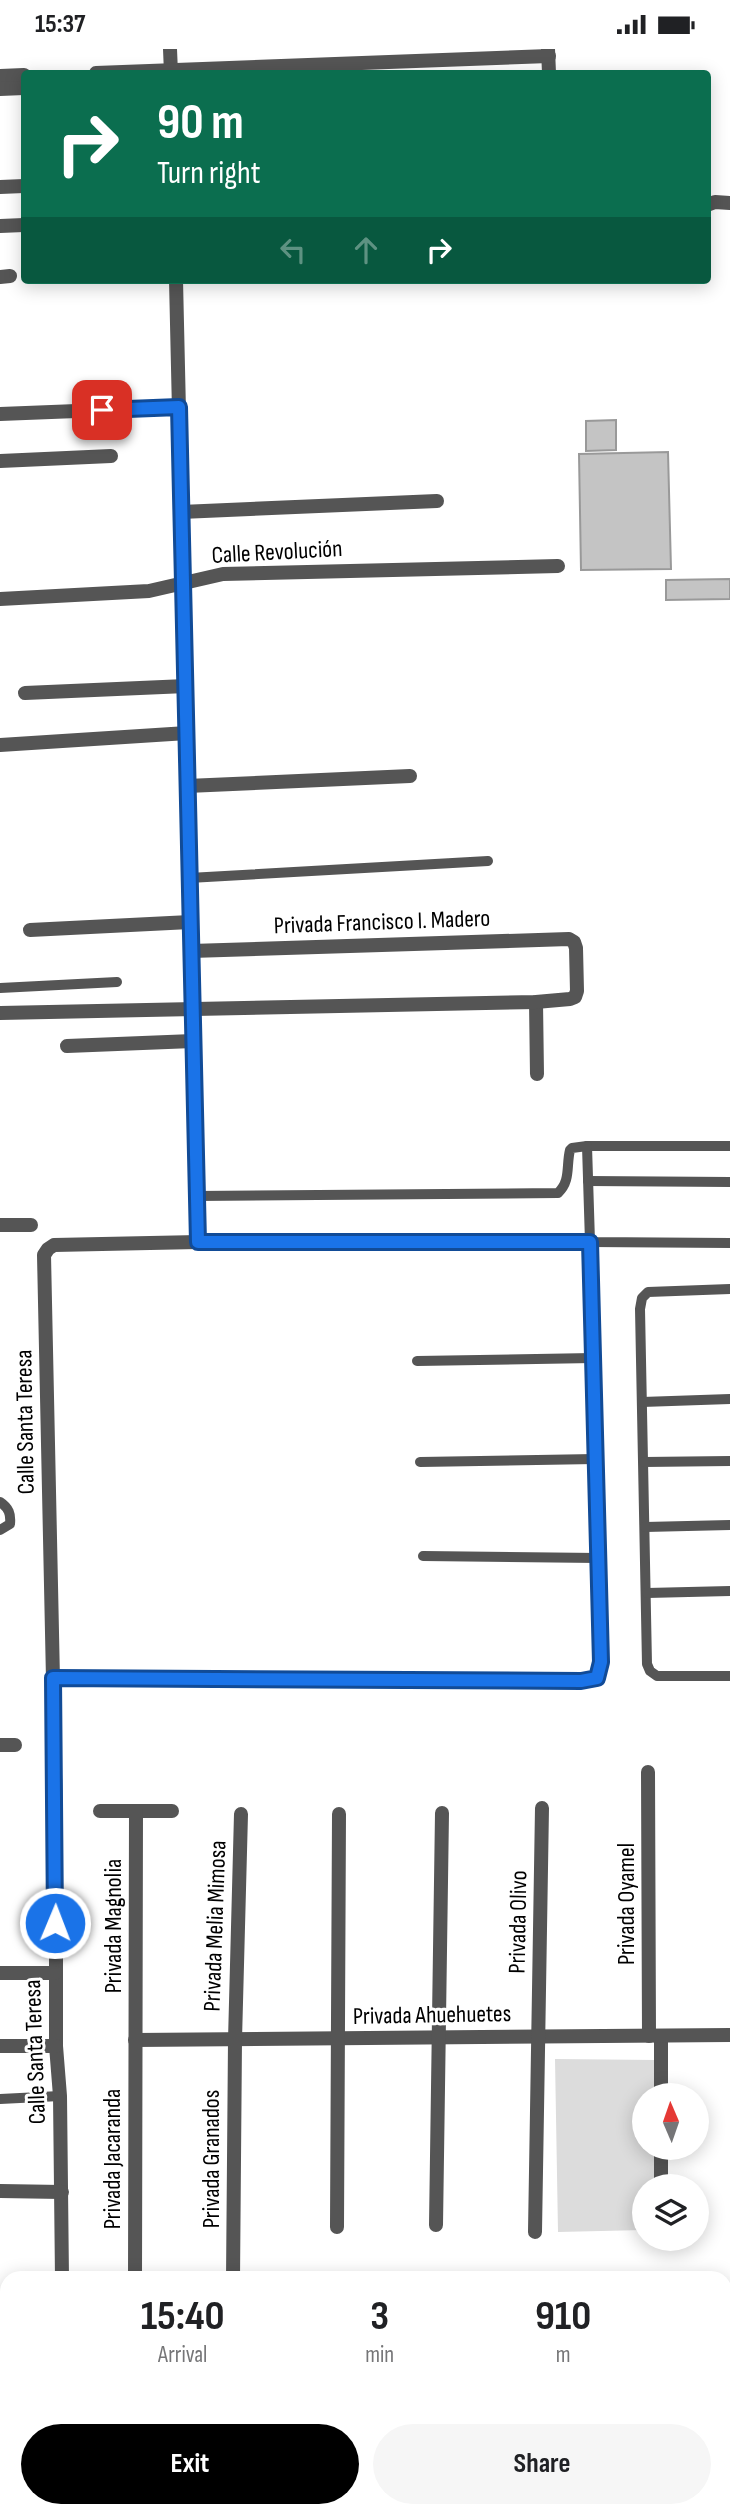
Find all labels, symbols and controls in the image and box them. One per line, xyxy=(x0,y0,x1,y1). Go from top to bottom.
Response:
text: 15:37 xyxy=(35,9,85,40)
text: 90 m xyxy=(157,94,244,153)
icon: right xyxy=(42,98,133,189)
text: Turn right xyxy=(157,154,261,193)
icon: left xyxy=(274,231,312,269)
icon: ahead xyxy=(347,231,385,269)
icon: right xyxy=(420,231,458,269)
pin xyxy=(72,380,132,440)
icon: arrive xyxy=(83,391,121,429)
street label: Calle Revolución xyxy=(211,534,343,570)
street label: Privada Francisco I. Madero xyxy=(273,904,491,940)
street label: Calle Santa Teresa xyxy=(9,1349,41,1495)
street label: Privada Melia Mimosa xyxy=(198,1840,232,2012)
street label: Privada Oyamel xyxy=(612,1843,641,1965)
street label: Privada Magnolia xyxy=(99,1859,128,1993)
street label: Privada Olivo xyxy=(503,1870,533,1974)
position arrow xyxy=(18,1886,92,1960)
street label: Calle Santa Teresa xyxy=(18,1979,52,2125)
street label: Privada Ahuehuetes xyxy=(352,1999,512,2031)
north arrow xyxy=(632,2083,709,2159)
map controls xyxy=(632,2083,709,2251)
street label: Privada Jacaranda xyxy=(98,2089,127,2229)
street label: Privada Granados xyxy=(197,2090,226,2228)
button: layers xyxy=(632,2174,709,2251)
text: 15:40 xyxy=(141,2291,225,2342)
text: 3 xyxy=(370,2291,389,2342)
text: 910 xyxy=(535,2291,591,2342)
text: Arrival xyxy=(158,2341,207,2369)
text: min xyxy=(365,2341,394,2369)
text: m xyxy=(556,2341,570,2369)
button: Exit xyxy=(21,2424,359,2504)
button: Share xyxy=(373,2424,711,2504)

